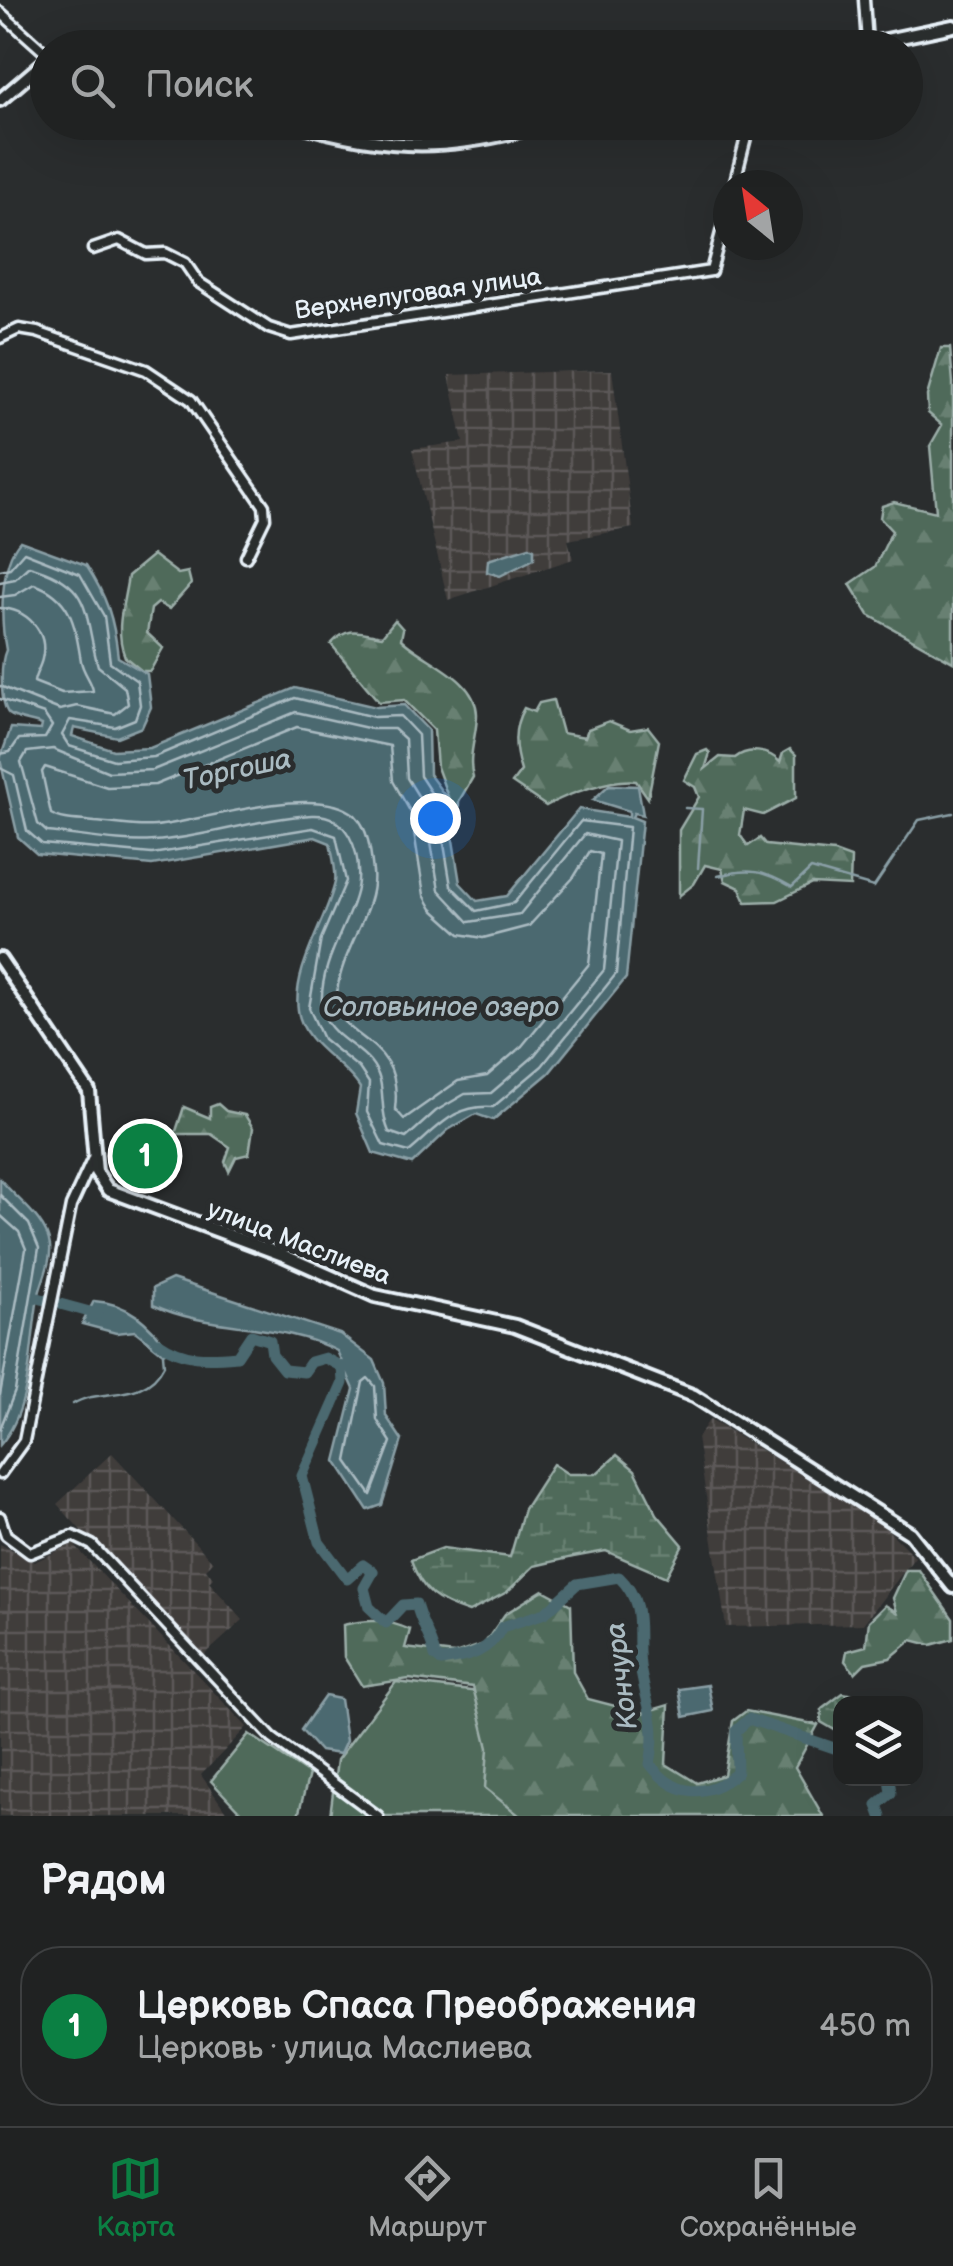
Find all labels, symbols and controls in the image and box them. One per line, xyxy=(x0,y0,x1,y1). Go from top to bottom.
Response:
search box xyxy=(30,30,923,140)
icon: search xyxy=(65,58,120,113)
text: Поиск xyxy=(145,63,253,108)
north arrow xyxy=(713,170,803,260)
street label: Верхнелуговая улица xyxy=(293,261,543,327)
water label: Торгоша xyxy=(180,742,294,798)
your location xyxy=(410,793,461,844)
water label: Соловьиное озеро xyxy=(323,991,559,1024)
pin: 1 xyxy=(112,1118,178,1194)
street label: улица Маслиева xyxy=(203,1194,395,1292)
water label: Кончура xyxy=(599,1620,645,1732)
map controls xyxy=(833,1696,923,1786)
button: layers xyxy=(833,1696,923,1786)
text: Рядом xyxy=(40,1856,167,1907)
text: Церковь Спаса Преображения xyxy=(137,1984,697,2029)
text: 1 xyxy=(68,2007,81,2046)
text: 450 m xyxy=(819,2007,911,2046)
text: Церковь · улица Маслиева xyxy=(137,2029,532,2068)
tab: Карта xyxy=(96,2151,175,2244)
tab: Маршрут xyxy=(368,2151,487,2244)
tab: Сохранённые xyxy=(680,2151,857,2244)

